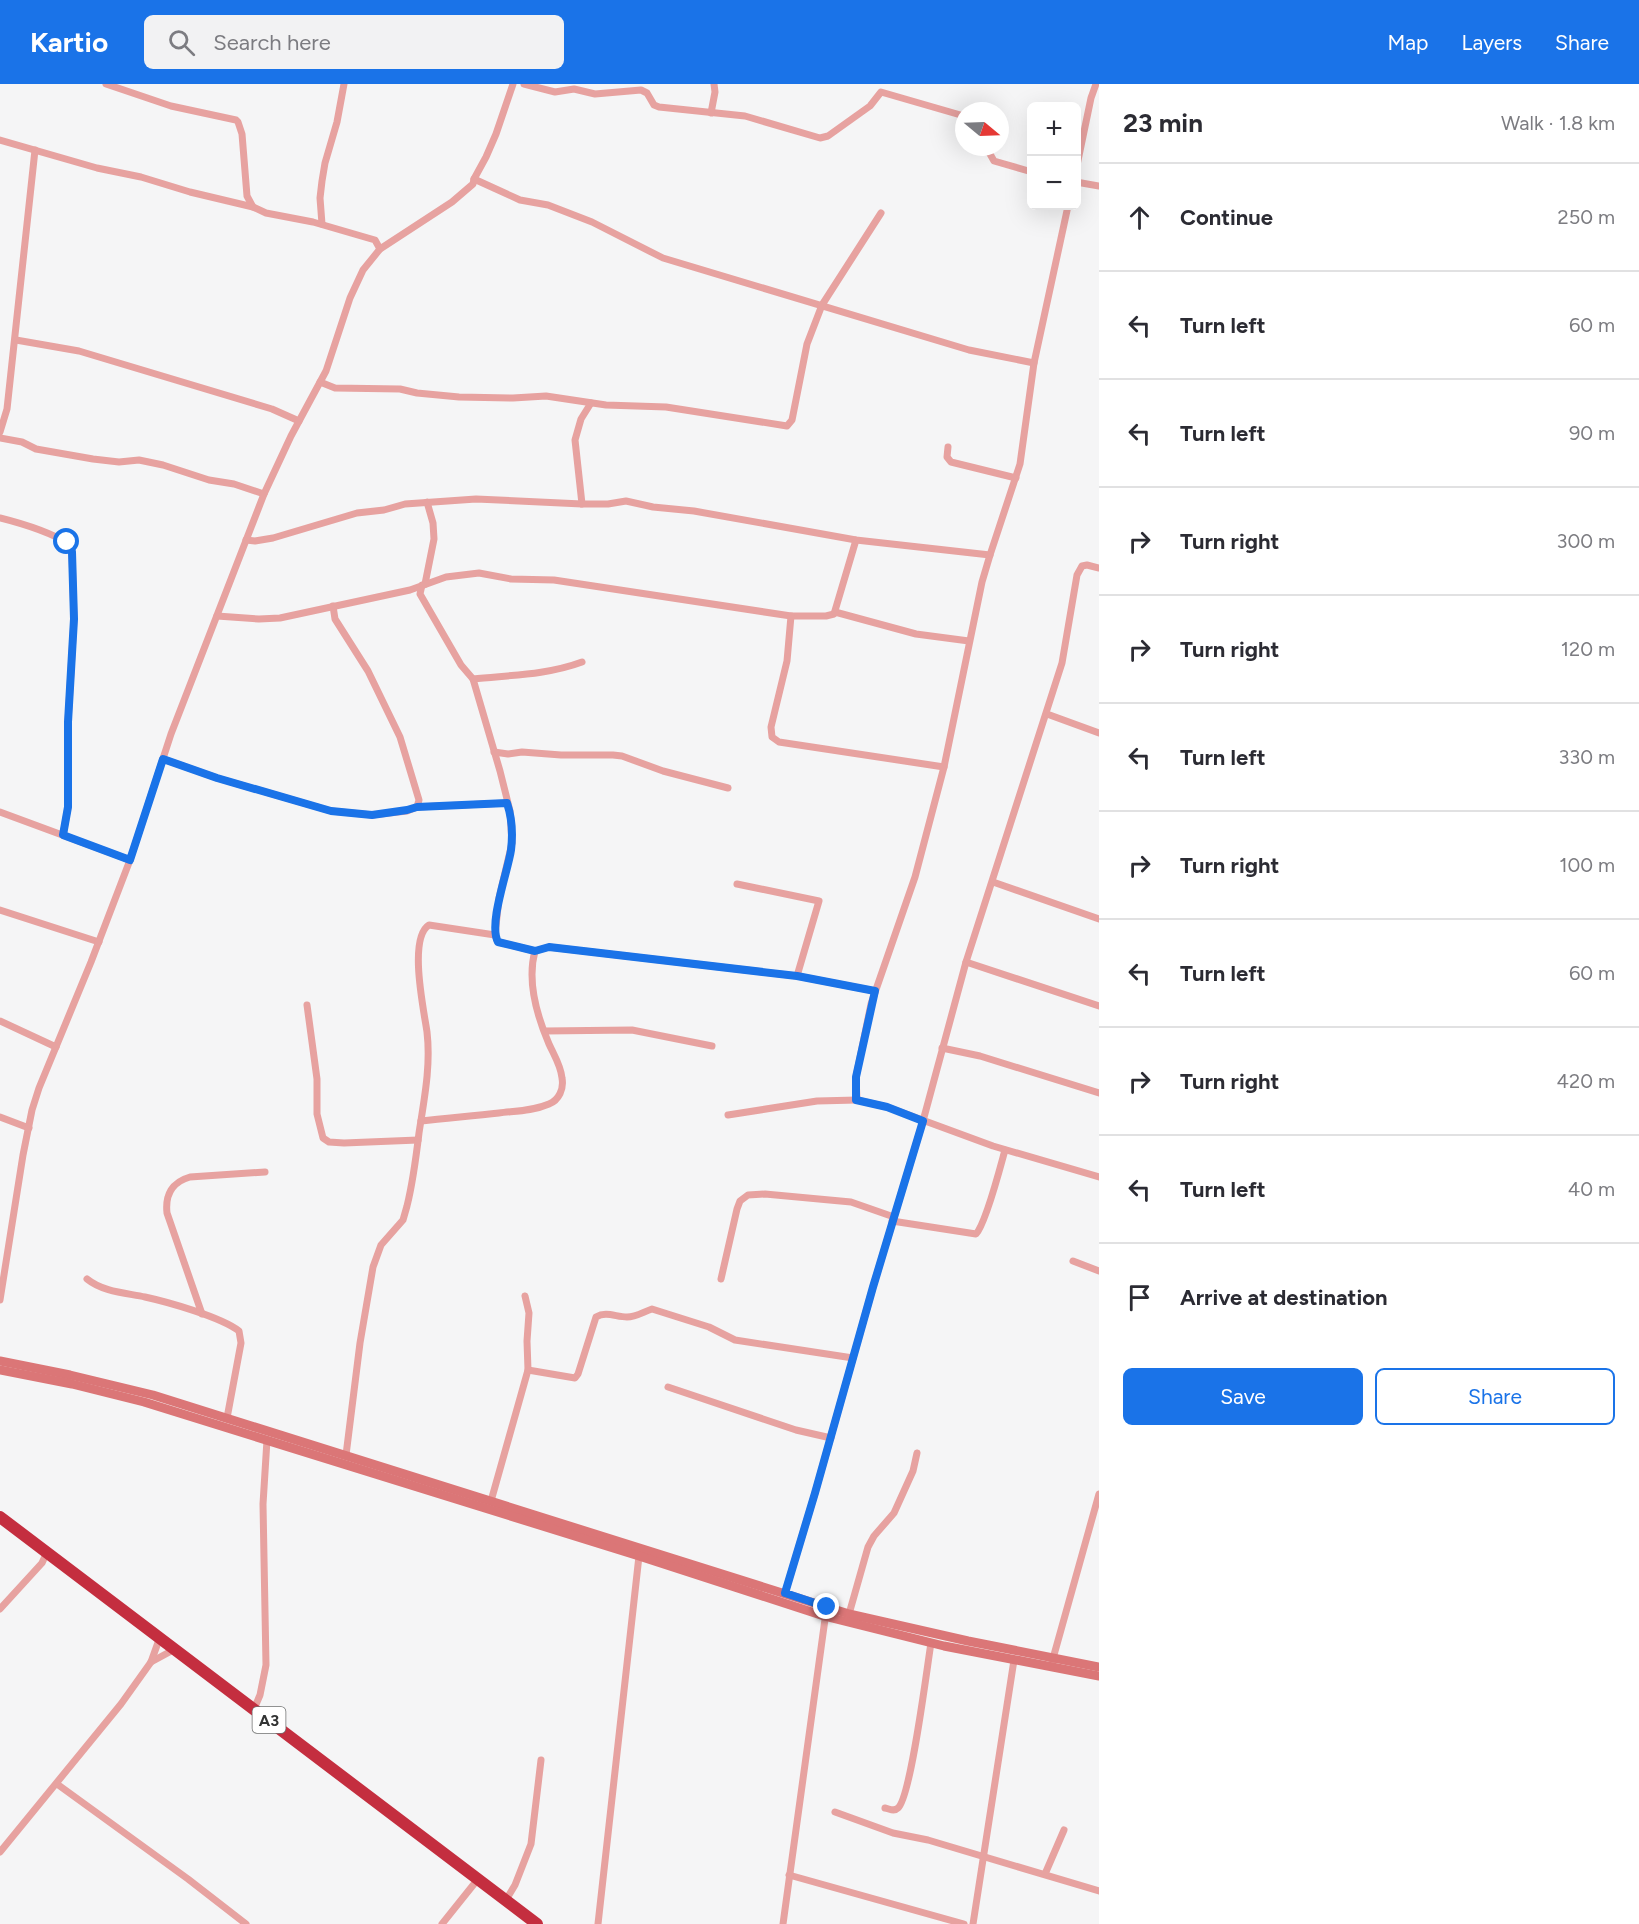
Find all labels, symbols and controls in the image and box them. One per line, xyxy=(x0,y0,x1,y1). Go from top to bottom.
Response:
search box xyxy=(144,15,564,69)
text: Kartio xyxy=(30,25,108,59)
icon: search xyxy=(165,26,198,59)
text: Search here xyxy=(213,29,331,56)
text: Map xyxy=(1388,30,1428,55)
text: Layers xyxy=(1461,30,1522,55)
text: Share xyxy=(1555,30,1609,55)
north arrow xyxy=(955,102,1009,156)
map controls xyxy=(1027,102,1081,210)
button: + xyxy=(1027,102,1081,156)
text: 23 min xyxy=(1123,107,1203,139)
text: Walk · 1.8 km xyxy=(1501,111,1615,135)
button: − xyxy=(1027,156,1081,210)
icon: ahead xyxy=(1123,201,1156,234)
text: Continue xyxy=(1180,204,1273,231)
text: 250 m xyxy=(1558,205,1615,229)
icon: left xyxy=(1123,309,1156,342)
text: Turn left xyxy=(1180,312,1266,339)
text: 60 m xyxy=(1569,313,1615,337)
icon: left xyxy=(1123,417,1156,450)
text: Turn left xyxy=(1180,420,1266,447)
text: 90 m xyxy=(1569,421,1615,445)
icon: right xyxy=(1123,525,1156,558)
route start xyxy=(53,528,79,554)
text: Turn right xyxy=(1180,528,1279,555)
text: 300 m xyxy=(1557,529,1615,553)
icon: right xyxy=(1123,633,1156,666)
text: Turn right xyxy=(1180,636,1279,663)
text: 120 m xyxy=(1561,637,1615,661)
icon: left xyxy=(1123,741,1156,774)
text: Turn left xyxy=(1180,744,1266,771)
text: 330 m xyxy=(1558,745,1615,769)
icon: right xyxy=(1123,849,1156,882)
text: Turn right xyxy=(1180,852,1279,879)
text: 100 m xyxy=(1559,853,1615,877)
icon: left xyxy=(1123,957,1156,990)
text: Turn left xyxy=(1180,960,1266,987)
text: 60 m xyxy=(1569,961,1615,985)
icon: right xyxy=(1123,1065,1156,1098)
text: Turn right xyxy=(1180,1068,1279,1095)
text: 420 m xyxy=(1557,1069,1615,1093)
icon: left xyxy=(1123,1173,1156,1206)
text: Turn left xyxy=(1180,1176,1266,1203)
text: 40 m xyxy=(1568,1177,1615,1201)
icon: arrive xyxy=(1123,1281,1156,1314)
text: Arrive at destination xyxy=(1180,1284,1388,1311)
button: Save xyxy=(1123,1368,1363,1425)
button: Share xyxy=(1375,1368,1615,1425)
route end xyxy=(813,1593,839,1619)
road number: A3 xyxy=(252,1707,286,1733)

